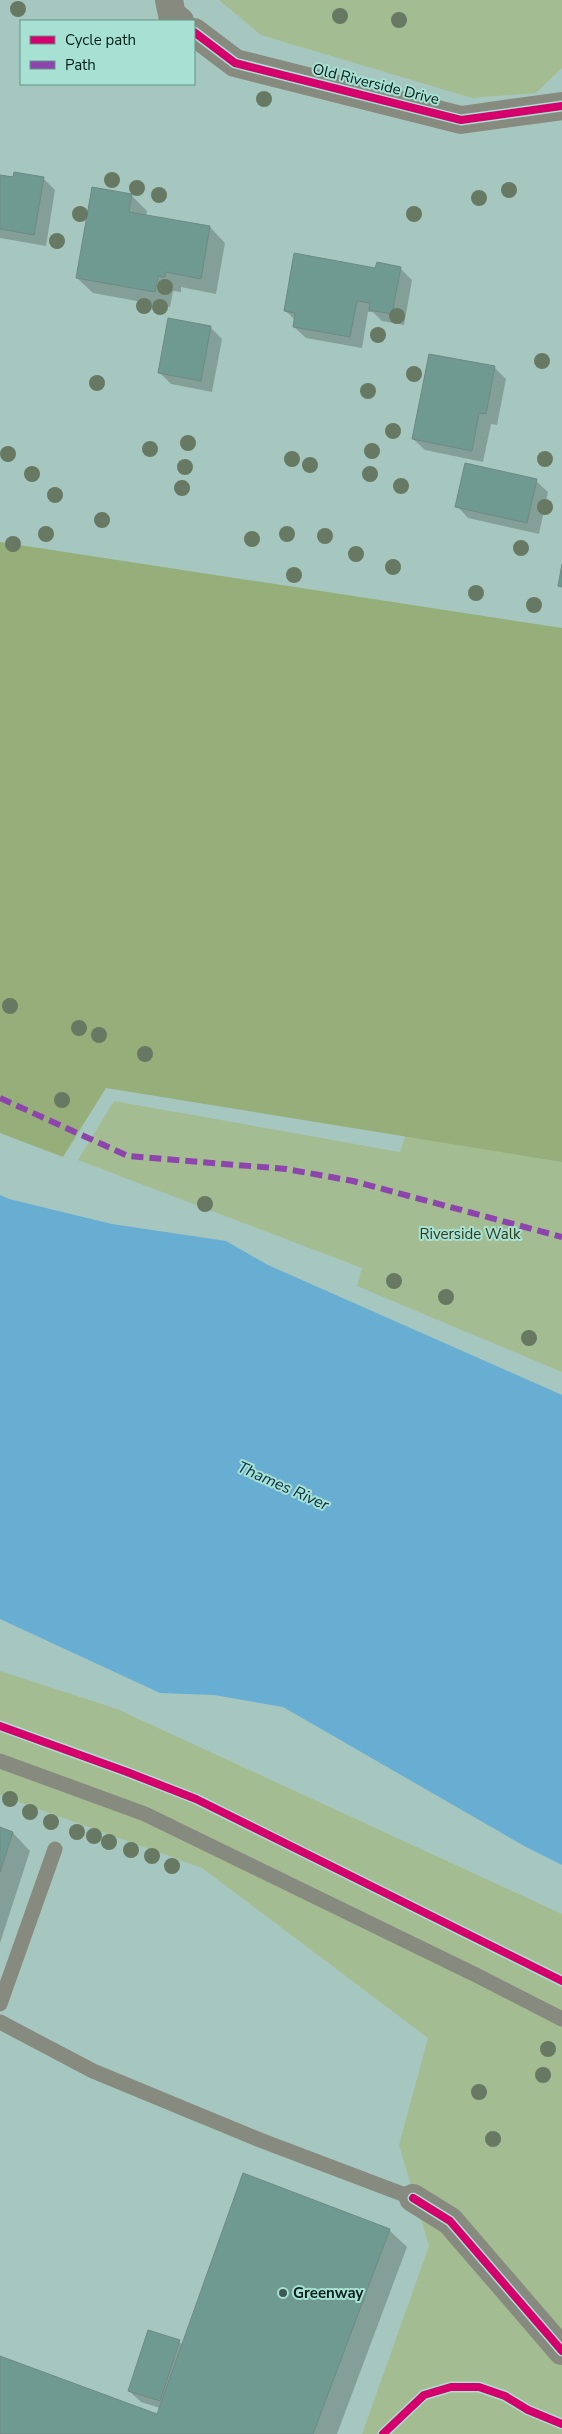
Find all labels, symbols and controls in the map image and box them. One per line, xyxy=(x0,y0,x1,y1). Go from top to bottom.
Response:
legend xyxy=(20,20,195,85)
text: Cycle path xyxy=(65,30,136,50)
text: Path xyxy=(65,55,96,75)
street label: Old Riverside Drive xyxy=(311,59,441,109)
park label: Riverside Walk xyxy=(419,1224,521,1244)
water label: Thames River xyxy=(234,1456,333,1516)
place label: Greenway xyxy=(293,2283,364,2303)
marker: Greenway xyxy=(277,2287,289,2299)

